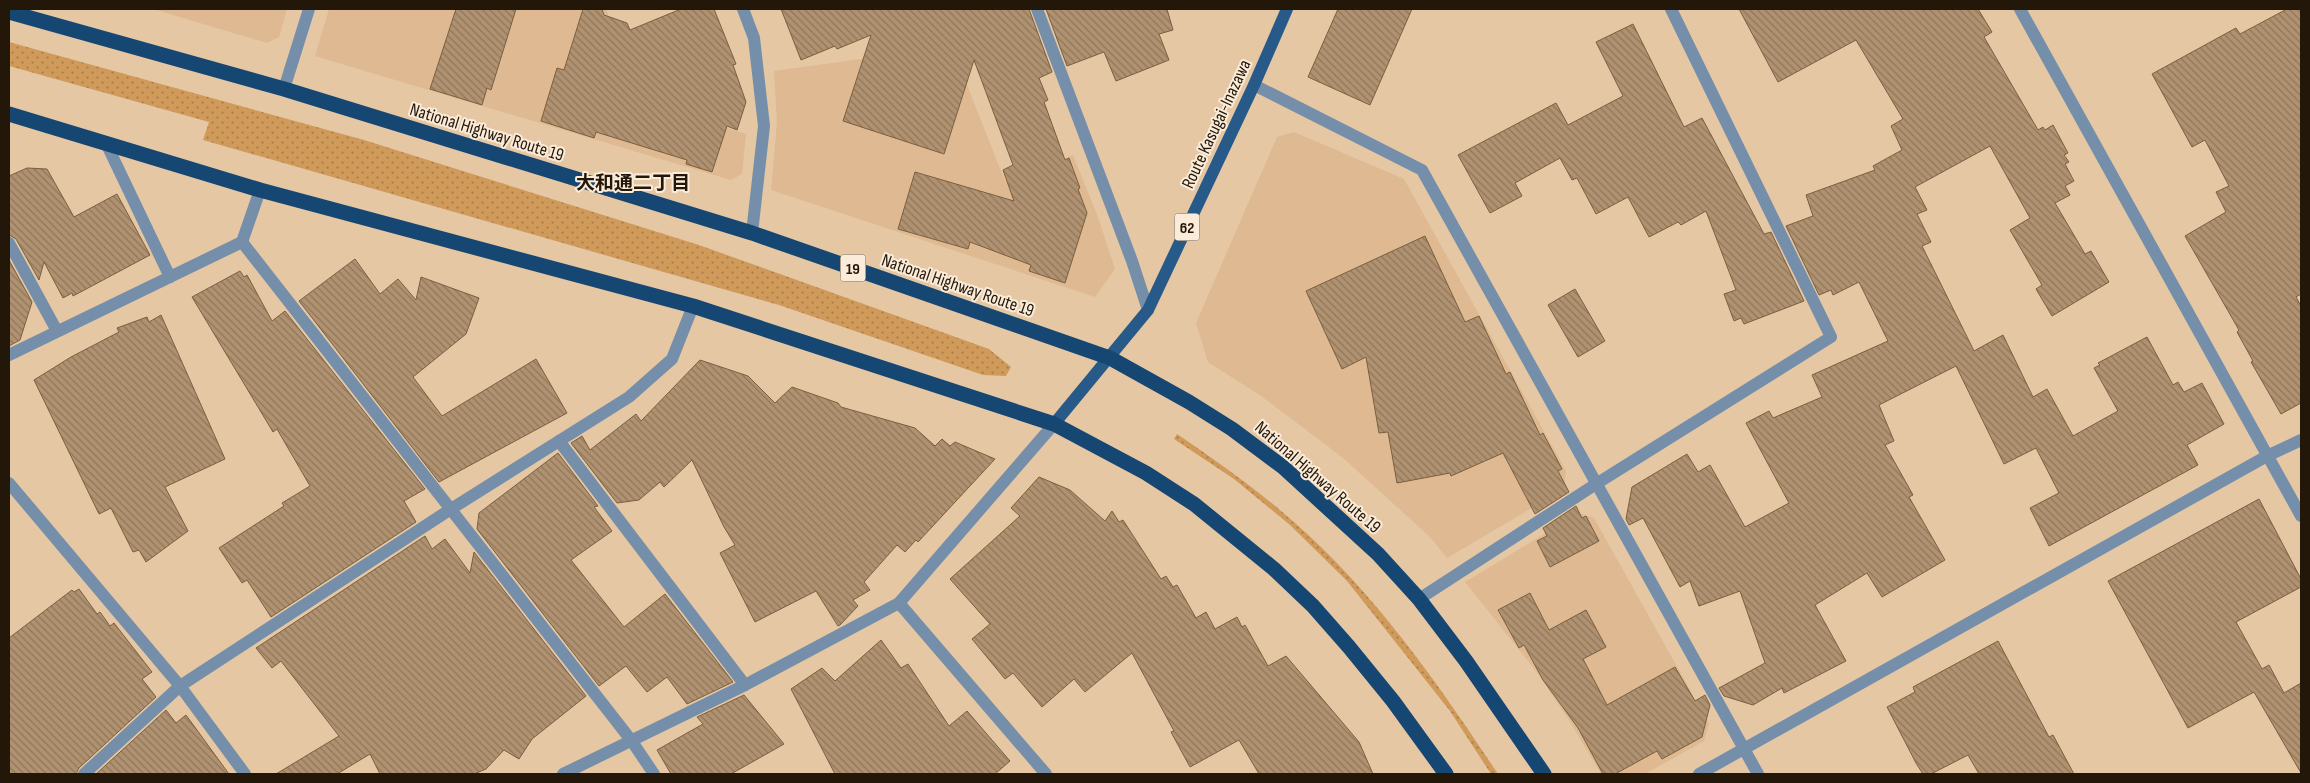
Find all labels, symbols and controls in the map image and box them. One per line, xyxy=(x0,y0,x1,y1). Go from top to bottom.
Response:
street label: Route Kasugai-Inazawa xyxy=(1177,56,1256,192)
street label: National Highway Route 19 xyxy=(407,99,566,166)
district label: 大和通二丁目 xyxy=(576,172,690,195)
road number: 62 xyxy=(1174,213,1200,240)
street label: National Highway Route 19 xyxy=(879,250,1037,321)
road number: 19 xyxy=(840,254,866,282)
street label: National Highway Route 19 xyxy=(1250,417,1385,538)

